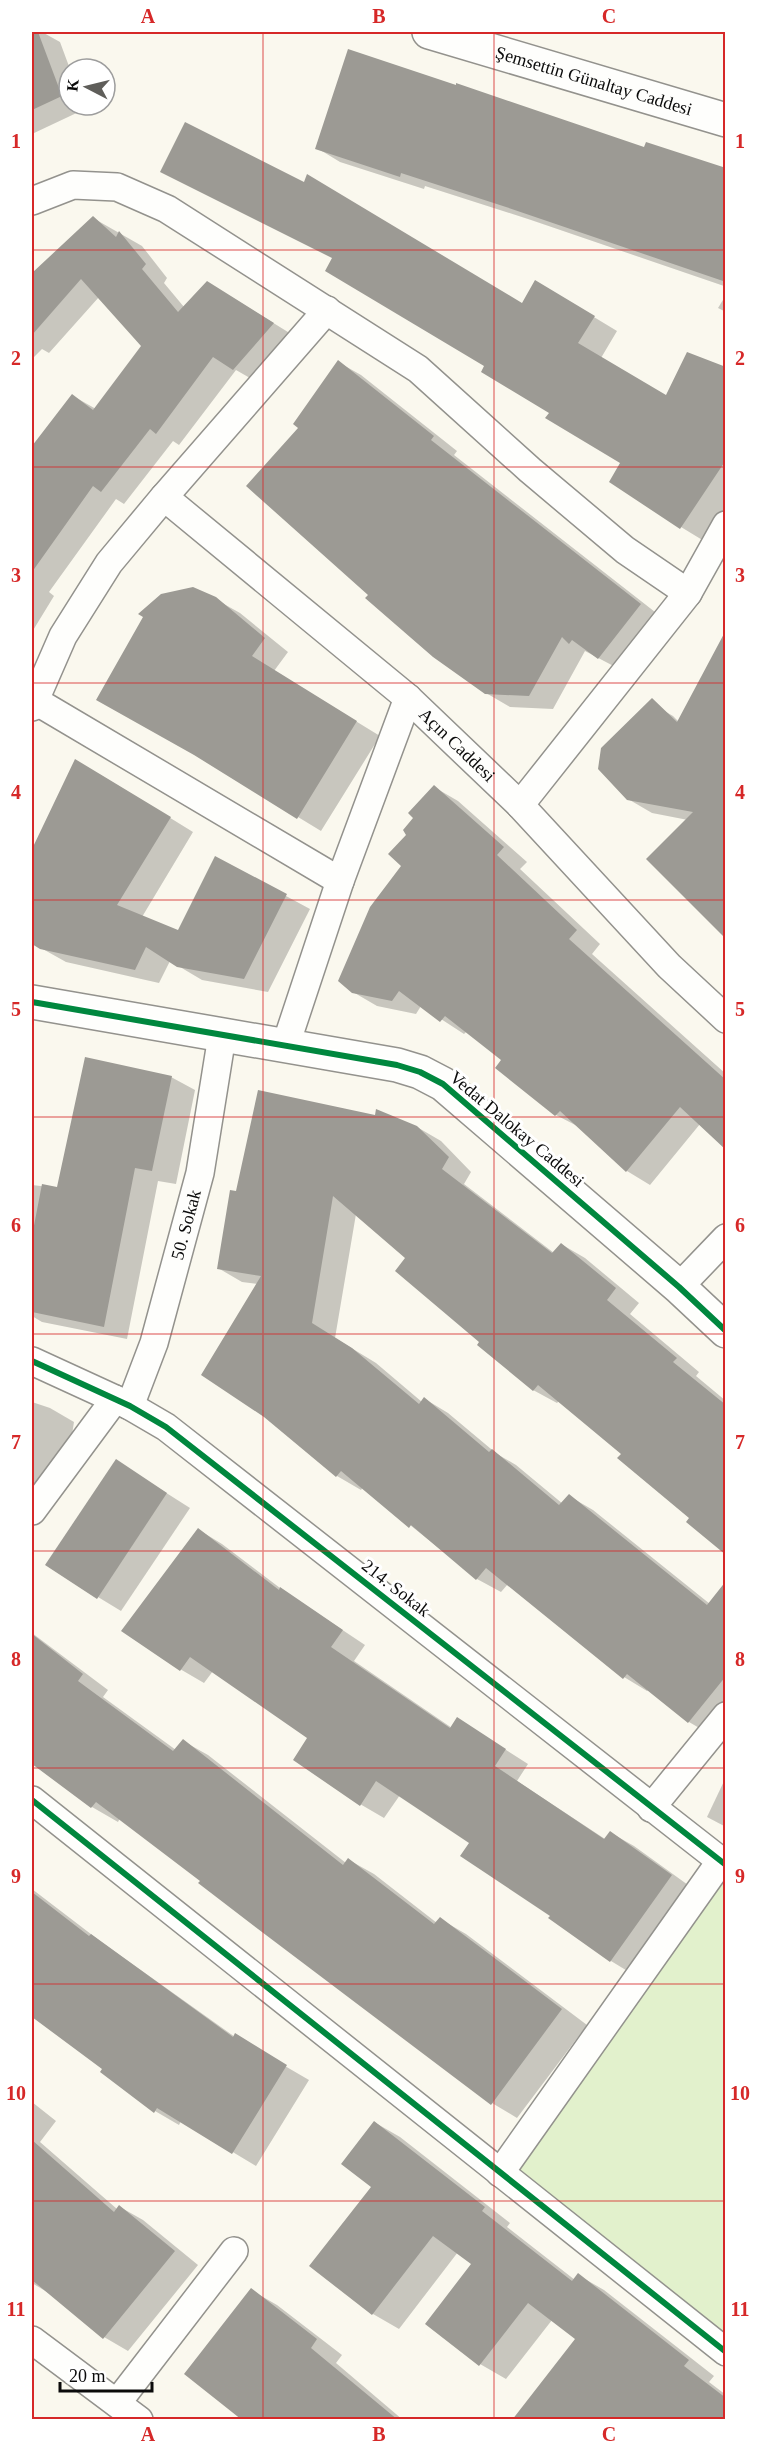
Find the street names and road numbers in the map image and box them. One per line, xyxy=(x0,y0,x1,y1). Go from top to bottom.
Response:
street label: Şemsettin Günaltay Caddesi xyxy=(493,42,695,119)
street label: Açın Caddesi xyxy=(415,704,499,786)
street label: Vedat Dalokay Caddesi xyxy=(446,1067,588,1191)
street label: 50. Sokak xyxy=(167,1187,205,1262)
street label: 214. Sokak xyxy=(358,1555,434,1621)

